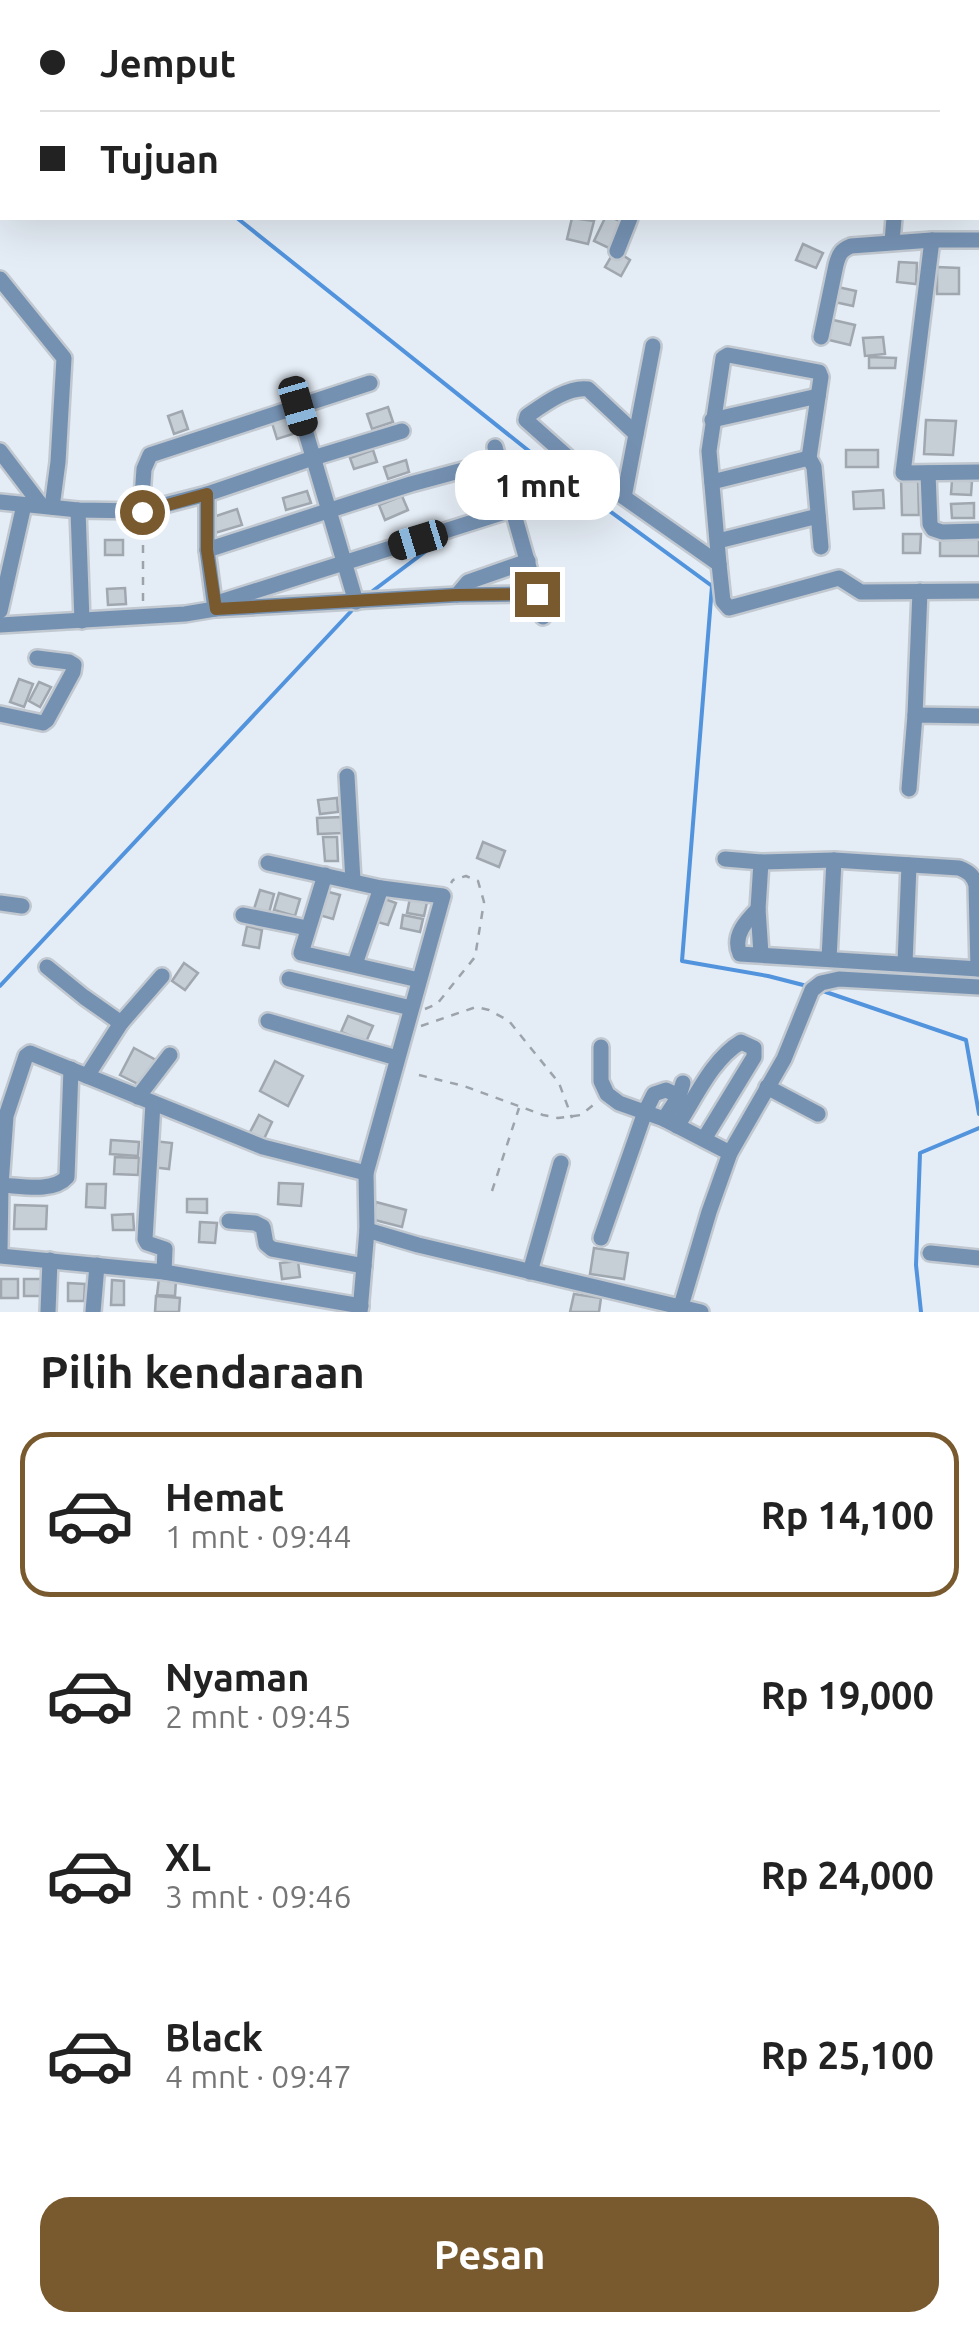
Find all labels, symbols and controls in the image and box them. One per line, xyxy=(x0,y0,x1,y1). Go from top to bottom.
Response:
text: Jemput xyxy=(100,42,236,84)
text: Tujuan xyxy=(100,138,219,180)
car xyxy=(275,373,321,439)
callout: 1 mnt xyxy=(454,449,620,519)
text: 1 mnt xyxy=(495,467,580,503)
route start xyxy=(120,490,165,535)
car xyxy=(385,517,451,563)
route end xyxy=(515,572,560,617)
text: Pilih kendaraan xyxy=(40,1346,365,1397)
icon: car xyxy=(45,1470,135,1560)
text: Hemat xyxy=(165,1476,284,1518)
text: Rp 14,100 xyxy=(761,1494,934,1536)
text: 1 mnt · 09:44 xyxy=(165,1518,351,1554)
icon: car xyxy=(45,1650,135,1740)
text: Nyaman xyxy=(165,1656,310,1698)
text: Rp 19,000 xyxy=(761,1674,934,1716)
text: 2 mnt · 09:45 xyxy=(165,1698,351,1734)
icon: car xyxy=(45,1830,135,1920)
text: XL xyxy=(165,1836,211,1878)
text: Rp 24,000 xyxy=(761,1854,934,1896)
text: 3 mnt · 09:46 xyxy=(165,1878,351,1914)
icon: car xyxy=(45,2010,135,2100)
text: Black xyxy=(165,2016,263,2058)
text: Rp 25,100 xyxy=(761,2034,934,2076)
text: 4 mnt · 09:47 xyxy=(165,2058,351,2094)
button: Pesan xyxy=(40,2197,939,2312)

